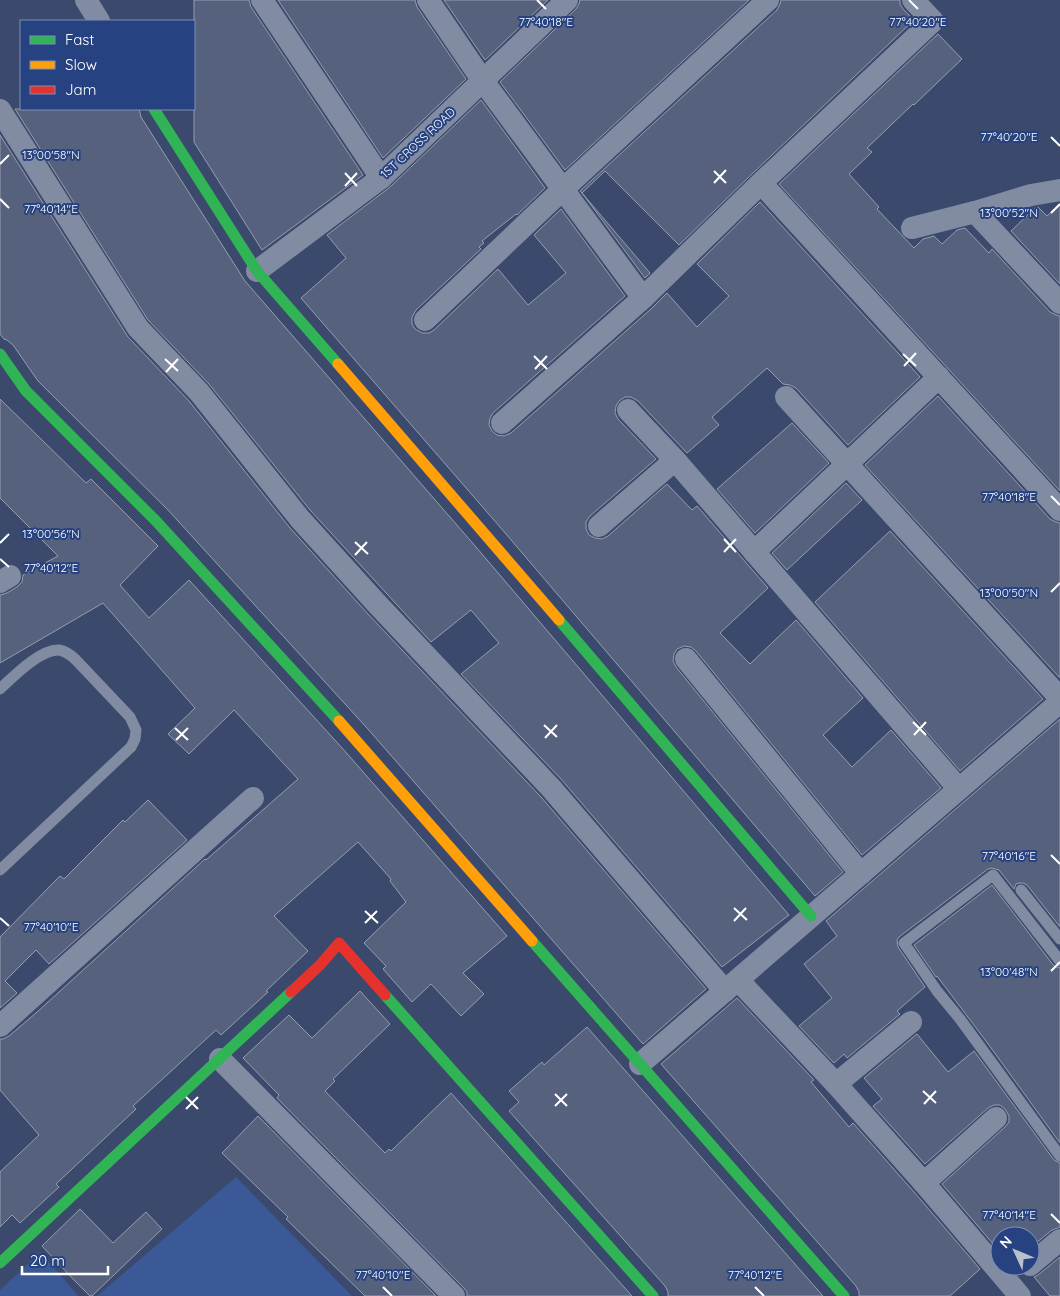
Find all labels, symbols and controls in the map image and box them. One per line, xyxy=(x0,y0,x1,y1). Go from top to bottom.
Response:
text: 77°40'18"E xyxy=(519,14,573,29)
text: 77°40'20"E xyxy=(889,14,947,29)
legend xyxy=(20,20,195,110)
text: Fast xyxy=(65,30,94,49)
text: Slow xyxy=(65,55,97,74)
text: Jam xyxy=(65,80,96,99)
street label: 1ST CROSS ROAD xyxy=(377,104,458,181)
text: 77°40'20"E xyxy=(980,129,1038,144)
text: 13°00'58"N xyxy=(22,147,80,162)
text: 77°40'14"E xyxy=(24,201,78,216)
text: 13°00'52"N xyxy=(980,205,1038,220)
text: 77°40'18"E xyxy=(982,489,1036,504)
text: 13°00'56"N xyxy=(22,526,80,541)
text: 77°40'12"E xyxy=(24,560,78,575)
text: 13°00'50"N xyxy=(980,585,1038,600)
text: 77°40'16"E xyxy=(982,848,1036,863)
text: 77°40'10"E xyxy=(23,919,79,934)
text: 13°00'48"N xyxy=(980,964,1038,979)
text: 77°40'14"E xyxy=(982,1207,1036,1222)
north arrow xyxy=(990,1226,1040,1276)
text: N xyxy=(996,1232,1016,1252)
scale bar xyxy=(22,1244,109,1276)
text: 20 m xyxy=(30,1251,65,1270)
text: 77°40'10"E xyxy=(355,1267,411,1282)
text: 77°40'12"E xyxy=(728,1267,782,1282)

